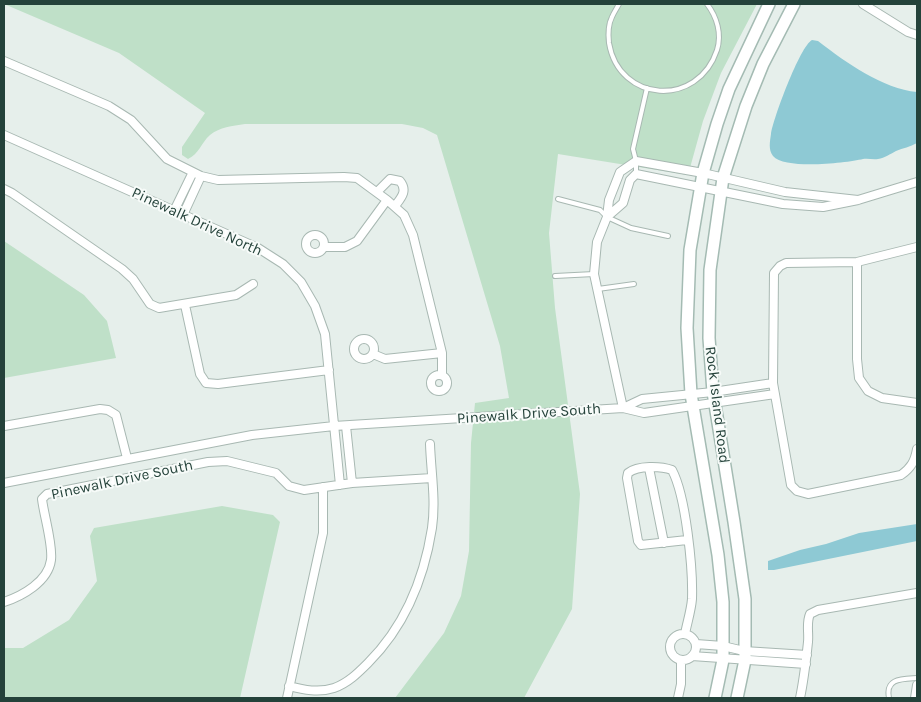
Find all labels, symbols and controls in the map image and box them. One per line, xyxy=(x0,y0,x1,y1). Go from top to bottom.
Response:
street label: Pinewalk Drive North xyxy=(129,184,265,260)
street label: Rock Island Road xyxy=(701,345,733,465)
street label: Pinewalk Drive South xyxy=(456,400,602,428)
street label: Pinewalk Drive South xyxy=(49,456,195,504)

